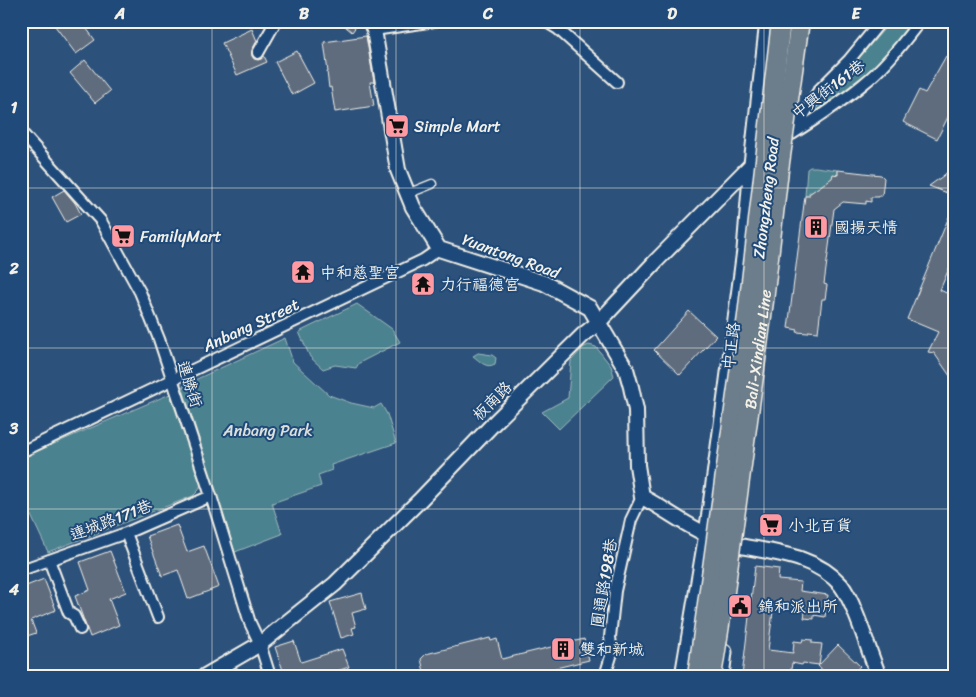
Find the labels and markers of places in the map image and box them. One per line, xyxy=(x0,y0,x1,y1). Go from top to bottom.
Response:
place label: Simple Mart xyxy=(414,112,501,141)
supermarket icon: Simple Mart xyxy=(384,113,410,139)
place label: 國揚天情 xyxy=(834,213,898,242)
building icon: 國揚天情 xyxy=(803,214,829,240)
place label: FamilyMart xyxy=(140,222,221,251)
supermarket icon: FamilyMart xyxy=(110,223,136,249)
place label: 中和慈聖宮 xyxy=(320,258,400,287)
temple icon: 中和慈聖宮 xyxy=(290,259,316,285)
place label: 力行福德宮 xyxy=(440,270,520,299)
temple icon: 力行福德宮 xyxy=(410,271,436,297)
place label: 小北百貨 xyxy=(788,511,852,540)
supermarket icon: 小北百貨 xyxy=(758,512,784,538)
place label: 錦和派出所 xyxy=(758,592,838,621)
public building icon: 錦和派出所 xyxy=(727,593,753,619)
place label: 雙和新城 xyxy=(580,635,644,664)
building icon: 雙和新城 xyxy=(550,636,576,662)

